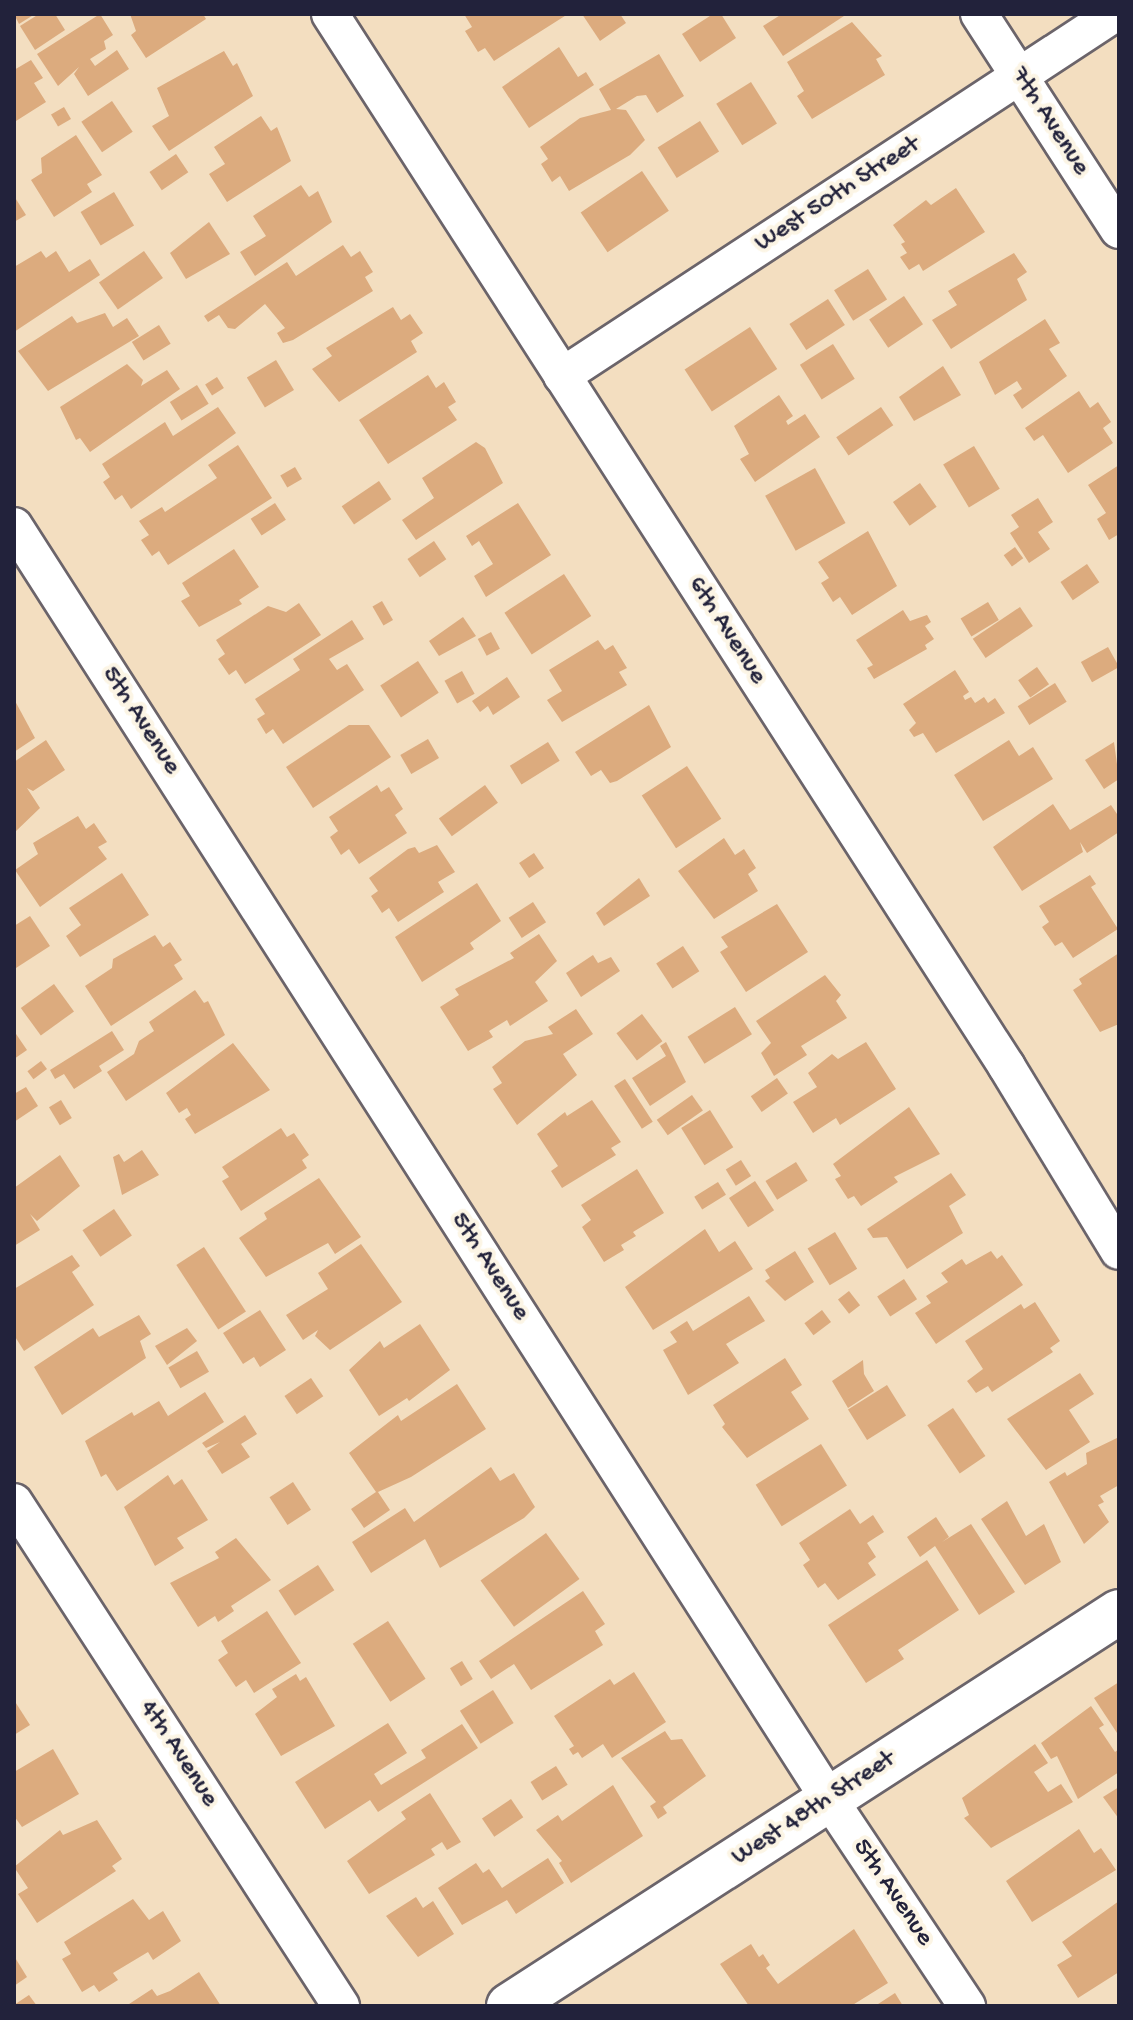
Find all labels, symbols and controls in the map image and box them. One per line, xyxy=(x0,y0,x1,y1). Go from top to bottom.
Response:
street label: 7th Avenue xyxy=(1003,62,1095,182)
street label: West 50th Street xyxy=(750,130,926,260)
street label: 6th Avenue xyxy=(680,571,772,691)
street label: 5th Avenue xyxy=(94,661,186,781)
street label: 5th Avenue xyxy=(443,1207,535,1327)
street label: 4th Avenue xyxy=(132,1695,224,1813)
street label: West 48th Street xyxy=(726,1745,902,1873)
street label: 5th Avenue xyxy=(845,1833,939,1953)

